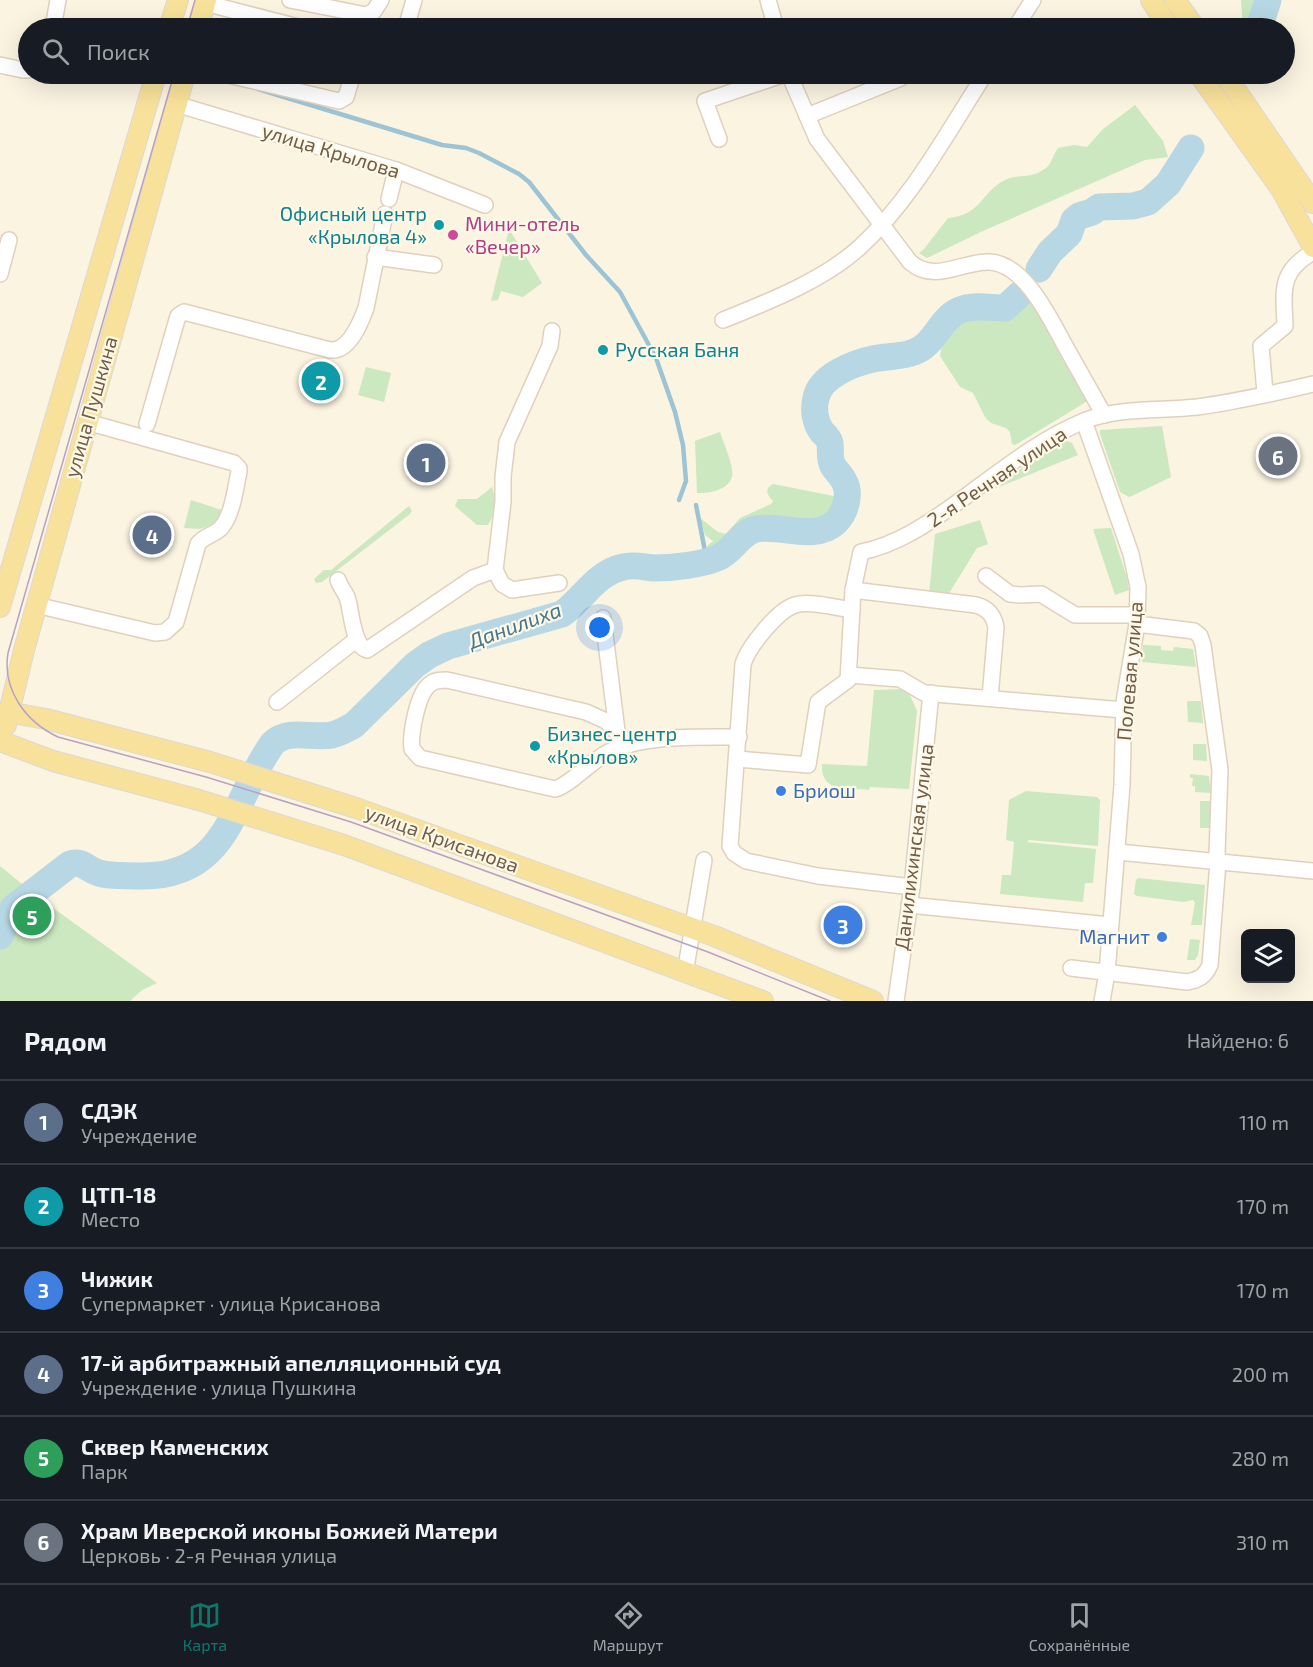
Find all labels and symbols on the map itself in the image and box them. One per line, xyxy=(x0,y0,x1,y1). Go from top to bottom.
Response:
street label: улица Крылова xyxy=(259,118,403,183)
place label: Офисный центр «Крылова 4» xyxy=(280,201,427,248)
place label: Мини-отель «Вечер» xyxy=(465,211,580,258)
marker: Офисный центр «Крылова 4» xyxy=(432,218,446,232)
marker: Мини-отель «Вечер» xyxy=(446,228,460,242)
street label: улица Пушкина xyxy=(58,333,123,480)
place label: Русская Баня xyxy=(615,337,739,362)
marker: Русская Баня xyxy=(596,343,610,357)
pin: 2 xyxy=(302,358,340,404)
street label: 2-я Речная улица xyxy=(922,421,1071,532)
pin: 6 xyxy=(1258,434,1298,478)
pin: 1 xyxy=(406,440,446,486)
pin: 4 xyxy=(132,512,172,558)
water label: Данилиха xyxy=(463,596,565,653)
street label: Полевая улица xyxy=(1111,600,1148,742)
your location xyxy=(585,613,614,642)
place label: Бизнес-центр «Крылов» xyxy=(547,721,677,768)
marker: Бизнес-центр «Крылов» xyxy=(528,739,542,753)
street label: Данилихинская улица xyxy=(888,742,939,952)
place label: Бриош xyxy=(793,778,856,802)
marker: Бриош xyxy=(774,784,788,798)
street label: улица Крисанова xyxy=(362,799,522,878)
pin: 5 xyxy=(12,894,51,938)
pin: 3 xyxy=(824,902,862,948)
place label: Магнит xyxy=(1079,924,1150,948)
marker: Магнит xyxy=(1155,930,1169,944)

